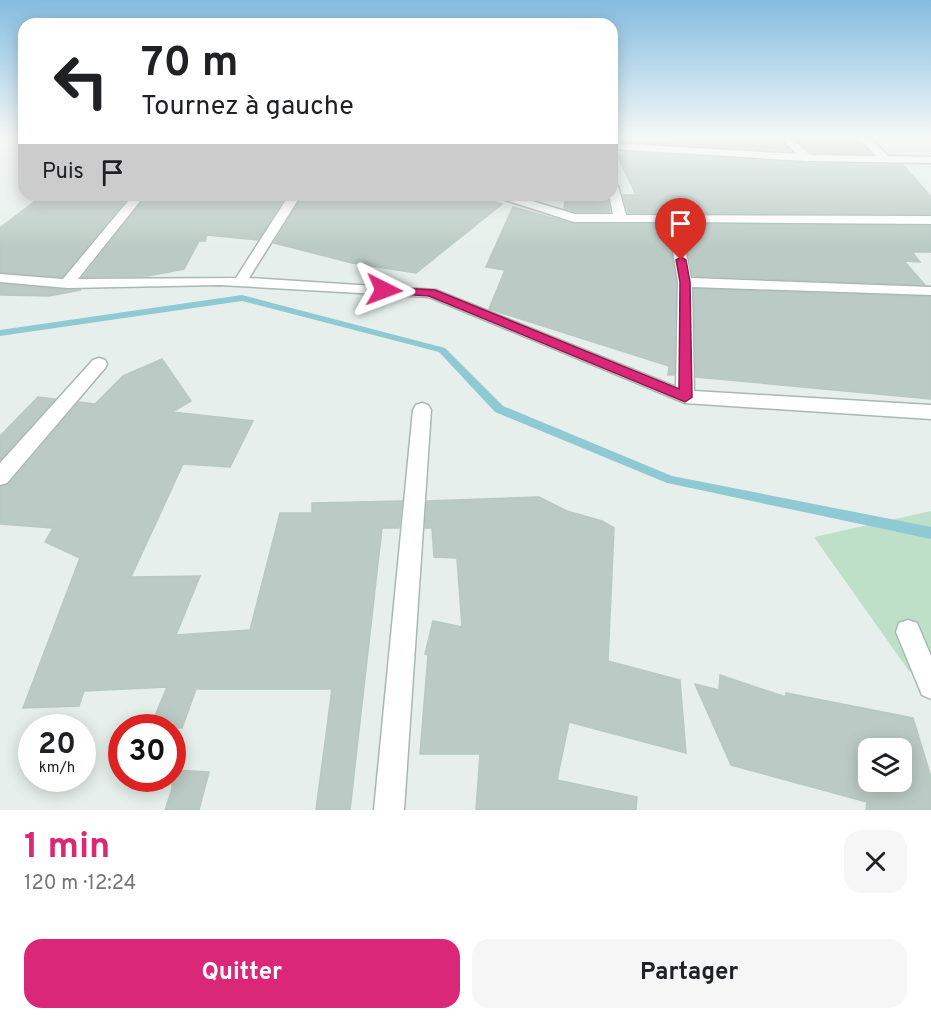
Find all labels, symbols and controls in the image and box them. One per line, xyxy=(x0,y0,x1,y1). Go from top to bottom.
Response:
text: 70 m xyxy=(141,38,239,91)
icon: left xyxy=(42,42,120,120)
text: Tournez à gauche xyxy=(141,90,354,124)
icon: arrive xyxy=(96,156,129,189)
text: Puis xyxy=(42,159,84,186)
pin xyxy=(655,198,706,260)
icon: arrive xyxy=(664,207,697,240)
position arrow xyxy=(352,258,416,322)
speed limit sign: 30 xyxy=(108,714,186,792)
text: 20 xyxy=(38,727,76,764)
map controls xyxy=(858,738,912,792)
button: layers xyxy=(858,738,912,792)
text: km/h xyxy=(39,759,75,778)
text: 1 min xyxy=(24,825,110,871)
button: close xyxy=(844,830,907,893)
text: 120 m · 12:24 xyxy=(24,871,136,897)
button: Quitter xyxy=(24,939,460,1008)
button: Partager xyxy=(472,939,907,1008)

